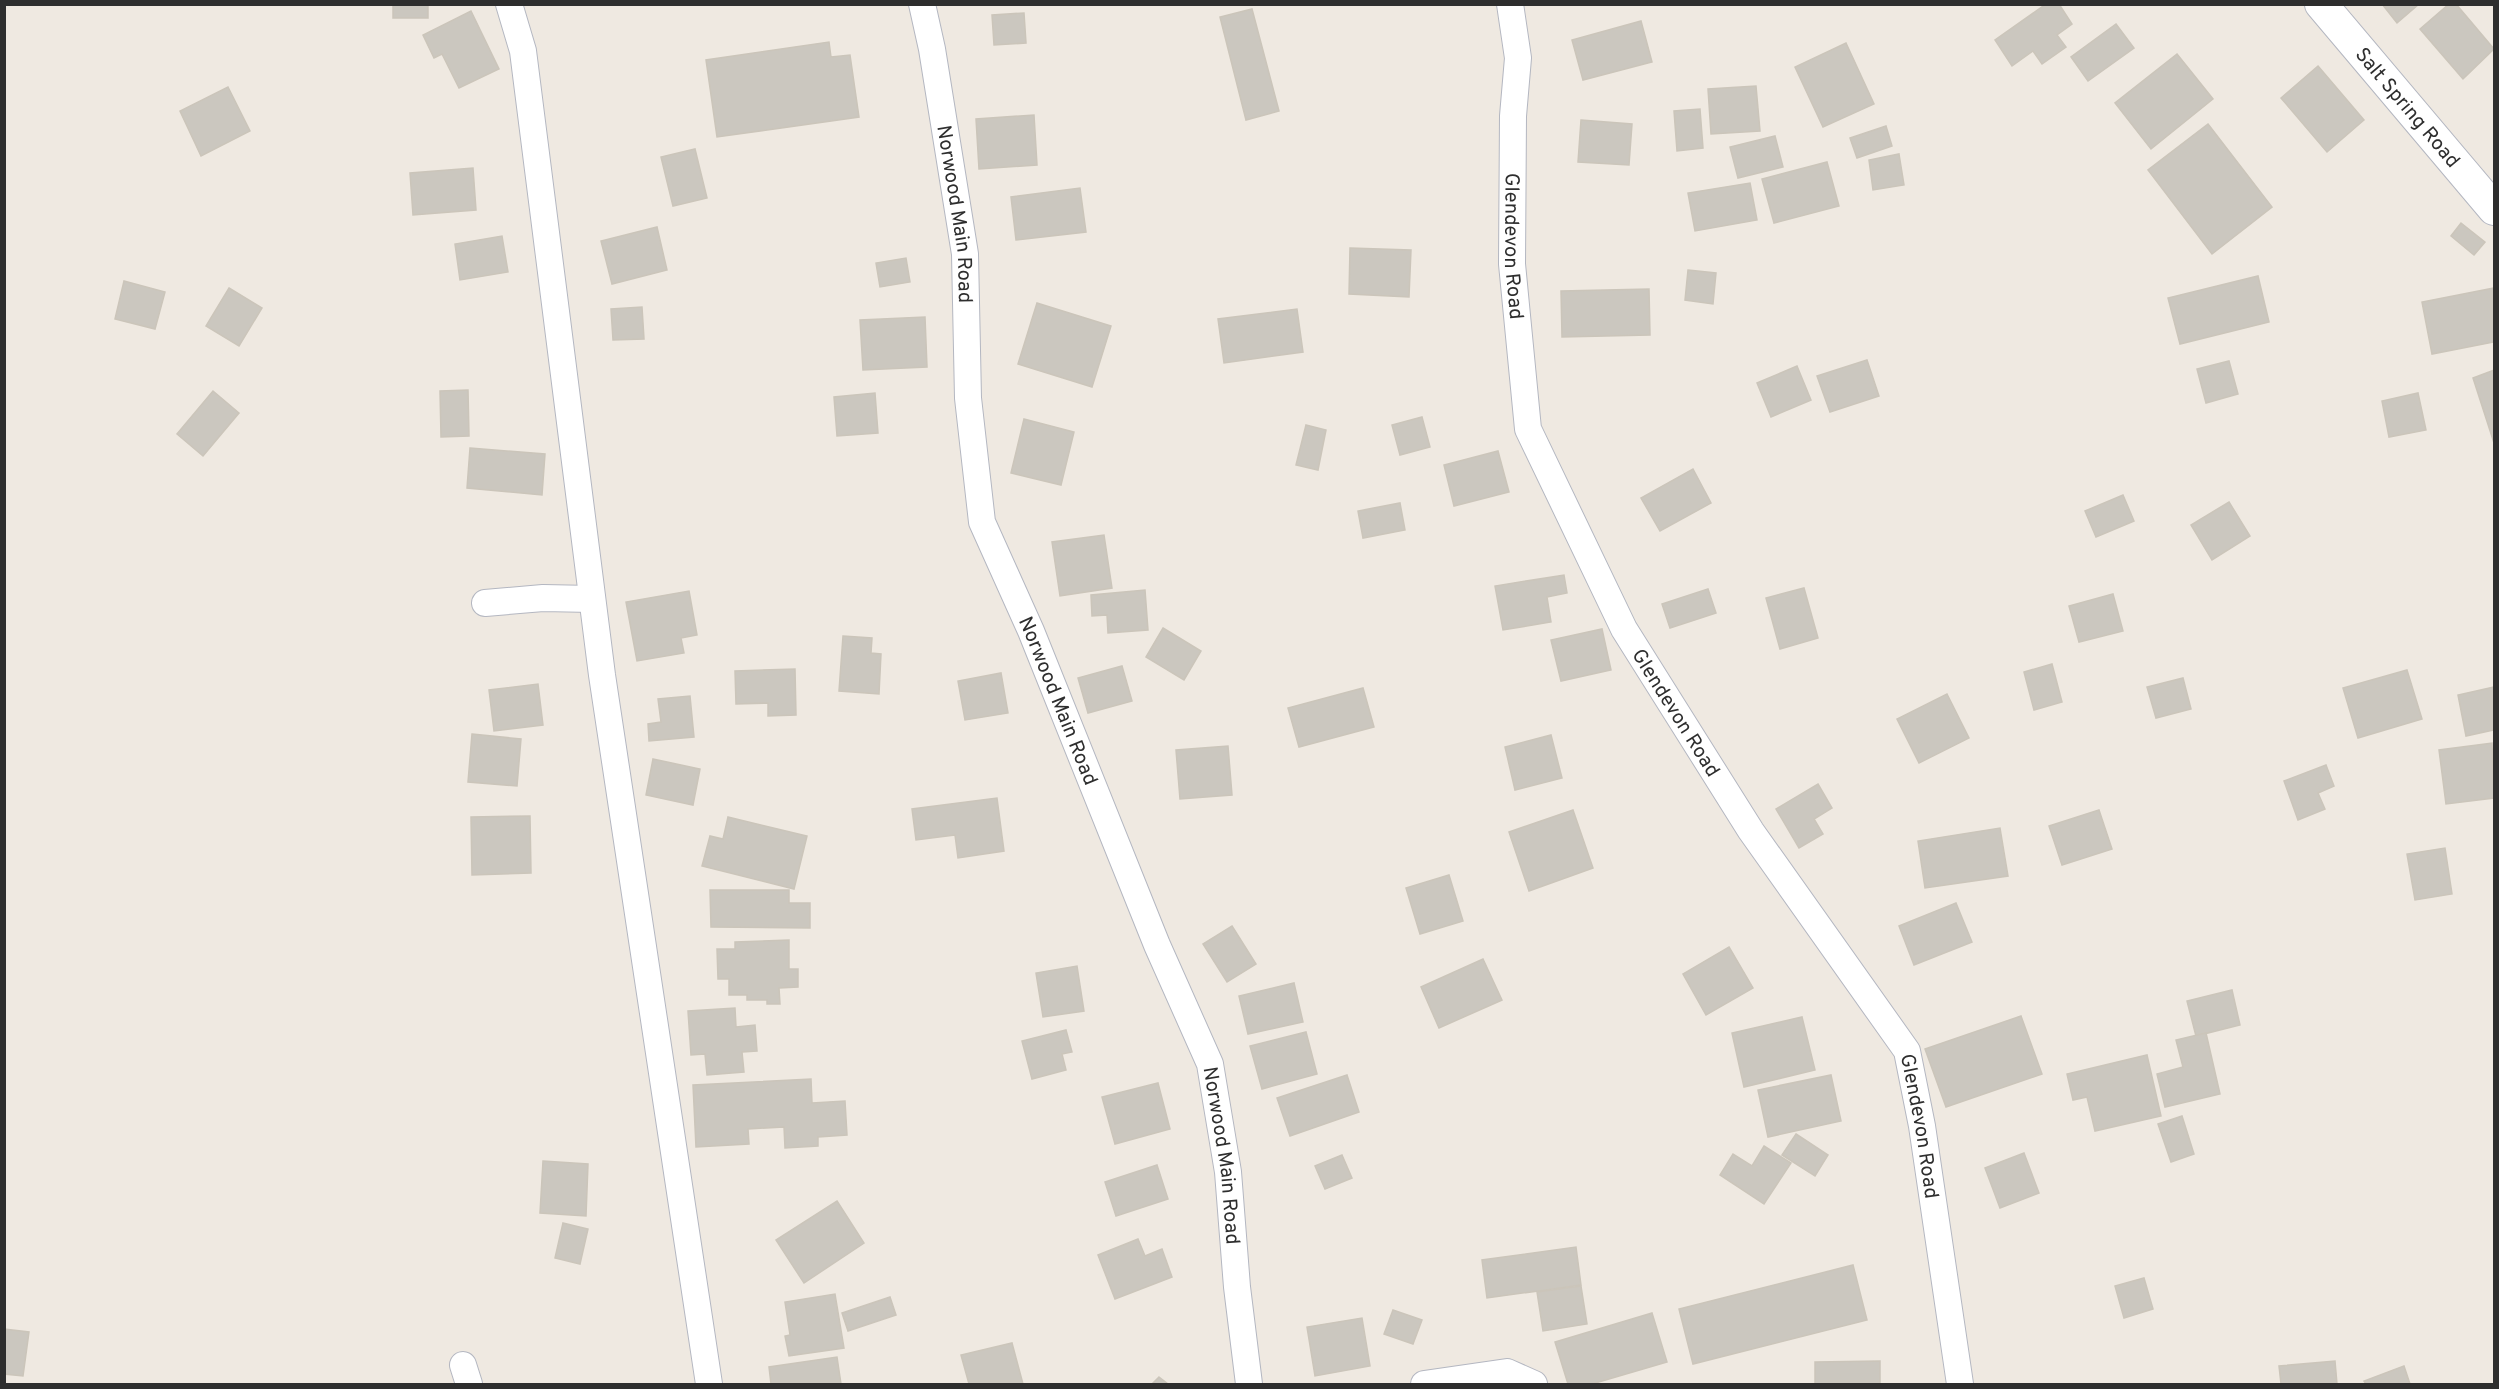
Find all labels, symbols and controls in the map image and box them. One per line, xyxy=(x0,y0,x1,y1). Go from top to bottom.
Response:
street label: Salt Spring Road xyxy=(2348,43,2465,174)
street label: Norwood Main Road xyxy=(929,123,977,303)
street label: Glendevon Road xyxy=(1497,173,1528,321)
street label: Norwood Main Road xyxy=(1011,613,1103,789)
street label: Glendevon Road xyxy=(1625,645,1725,783)
street label: Glendevon Road xyxy=(1893,1052,1944,1201)
street label: Norwood Main Road xyxy=(1196,1065,1245,1246)

